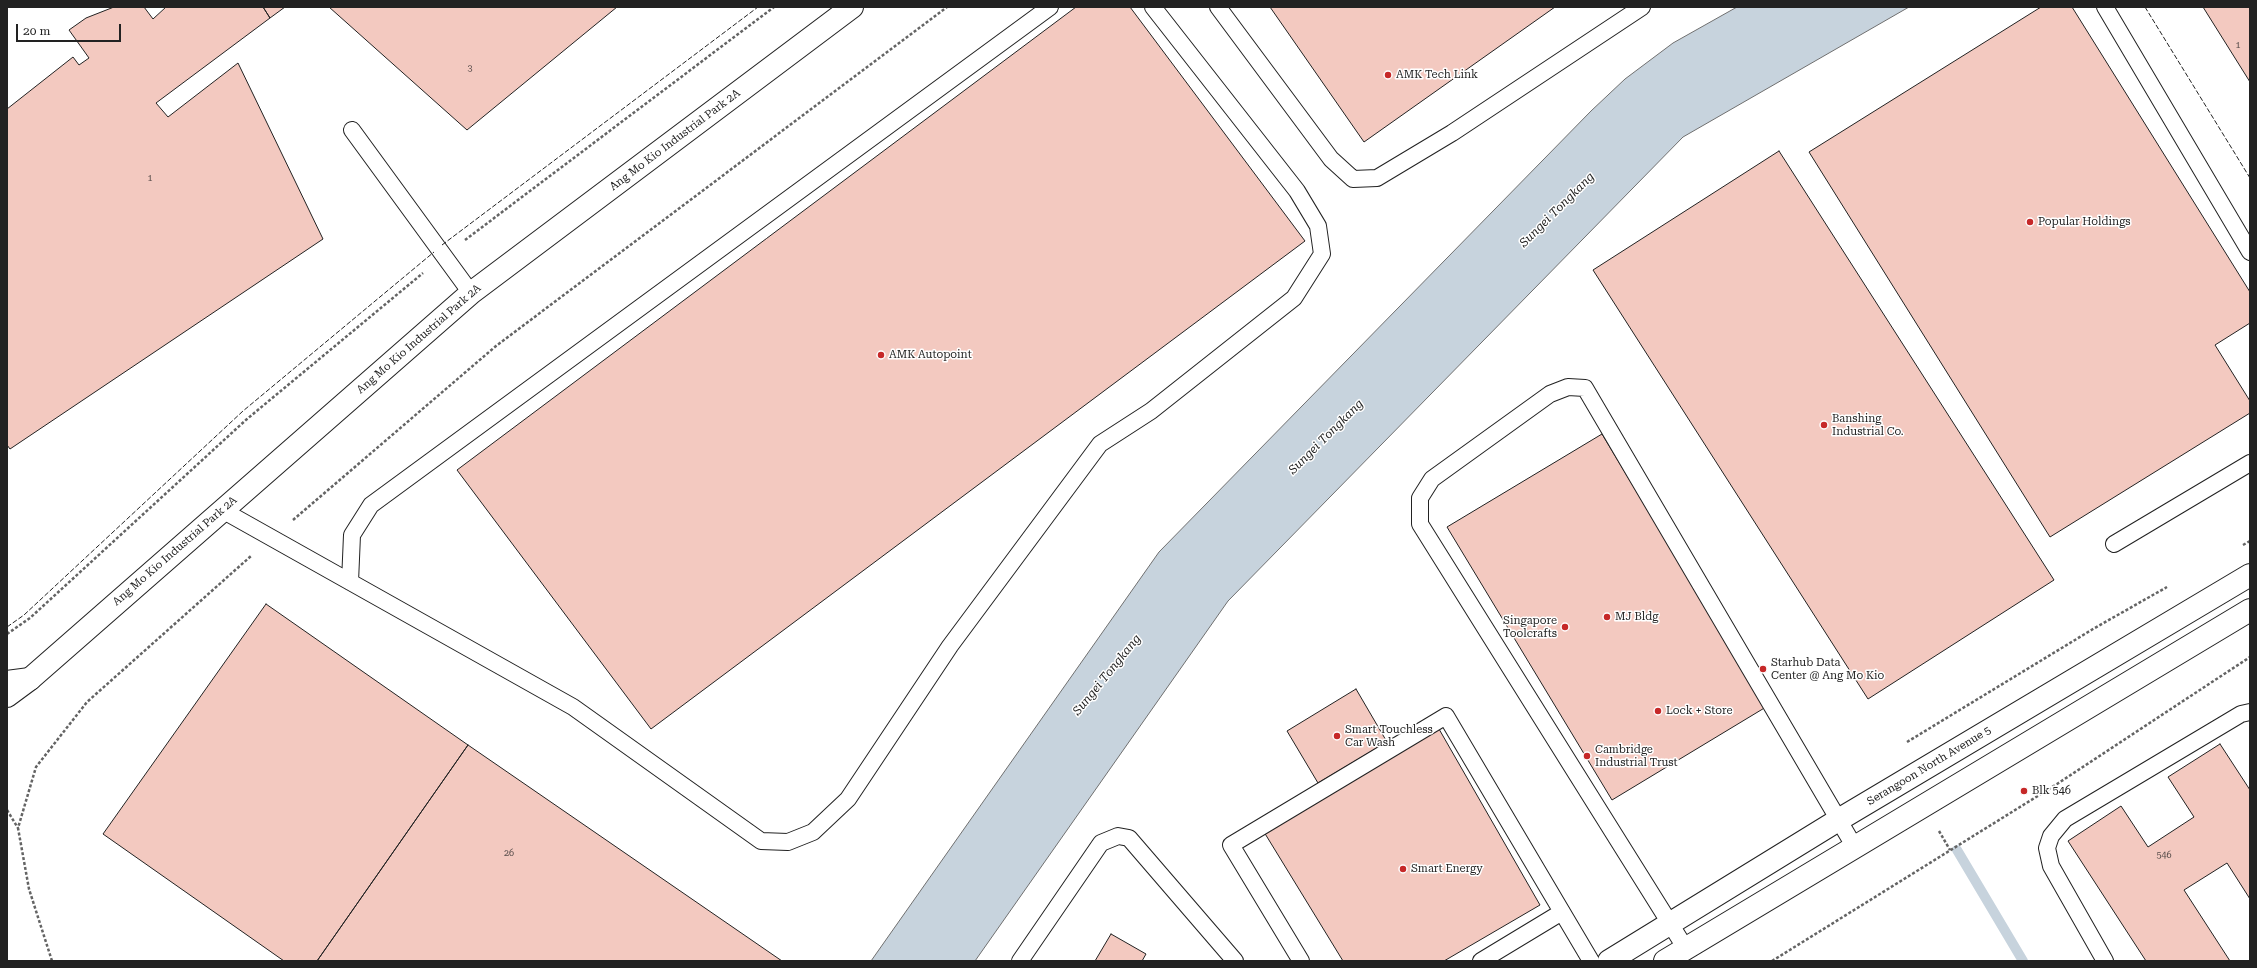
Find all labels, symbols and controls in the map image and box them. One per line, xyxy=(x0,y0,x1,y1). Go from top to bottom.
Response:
scale bar xyxy=(18,16,123,42)
text: 20 m xyxy=(23,24,50,38)
house number: 1 xyxy=(2235,40,2241,50)
house number: 3 xyxy=(467,63,473,73)
place label: AMK Tech Link xyxy=(1396,68,1478,82)
marker: AMK Tech Link xyxy=(1383,70,1393,80)
street label: Ang Mo Kio Industrial Park 2A xyxy=(607,86,743,194)
water label: Sungei Tongkang xyxy=(1517,170,1597,250)
house number: 1 xyxy=(147,173,153,183)
place label: Popular Holdings xyxy=(2038,215,2131,229)
marker: Popular Holdings xyxy=(2025,217,2035,227)
street label: Ang Mo Kio Industrial Park 2A xyxy=(354,281,484,397)
place label: AMK Autopoint xyxy=(889,348,972,362)
marker: AMK Autopoint xyxy=(876,350,886,360)
water label: Sungei Tongkang xyxy=(1286,397,1366,477)
place label: Banshing Industrial Co. xyxy=(1832,412,1904,438)
marker: Banshing Industrial Co. xyxy=(1819,420,1829,430)
street label: Ang Mo Kio Industrial Park 2A xyxy=(110,493,240,609)
place label: MJ Bldg xyxy=(1615,610,1659,624)
marker: MJ Bldg xyxy=(1602,612,1612,622)
place label: Singapore Toolcrafts xyxy=(1503,614,1557,640)
marker: Singapore Toolcrafts xyxy=(1560,622,1570,632)
water label: Sungei Tongkang xyxy=(1070,632,1144,718)
place label: Starhub Data Center @ Ang Mo Kio xyxy=(1771,656,1884,682)
marker: Starhub Data Center @ Ang Mo Kio xyxy=(1758,664,1768,674)
place label: Lock + Store xyxy=(1666,704,1732,718)
marker: Lock + Store xyxy=(1653,706,1663,716)
place label: Smart Touchless Car Wash xyxy=(1345,723,1433,749)
street label: Serangoon North Avenue 5 xyxy=(1865,724,1993,808)
marker: Smart Touchless Car Wash xyxy=(1332,731,1342,741)
place label: Cambridge Industrial Trust xyxy=(1595,743,1678,769)
marker: Cambridge Industrial Trust xyxy=(1582,751,1592,761)
place label: Blk 546 xyxy=(2032,784,2071,798)
marker: Blk 546 xyxy=(2019,786,2029,796)
house number: 26 xyxy=(504,848,514,858)
house number: 546 xyxy=(2156,850,2172,860)
place label: Smart Energy xyxy=(1411,862,1483,876)
marker: Smart Energy xyxy=(1398,864,1408,874)

